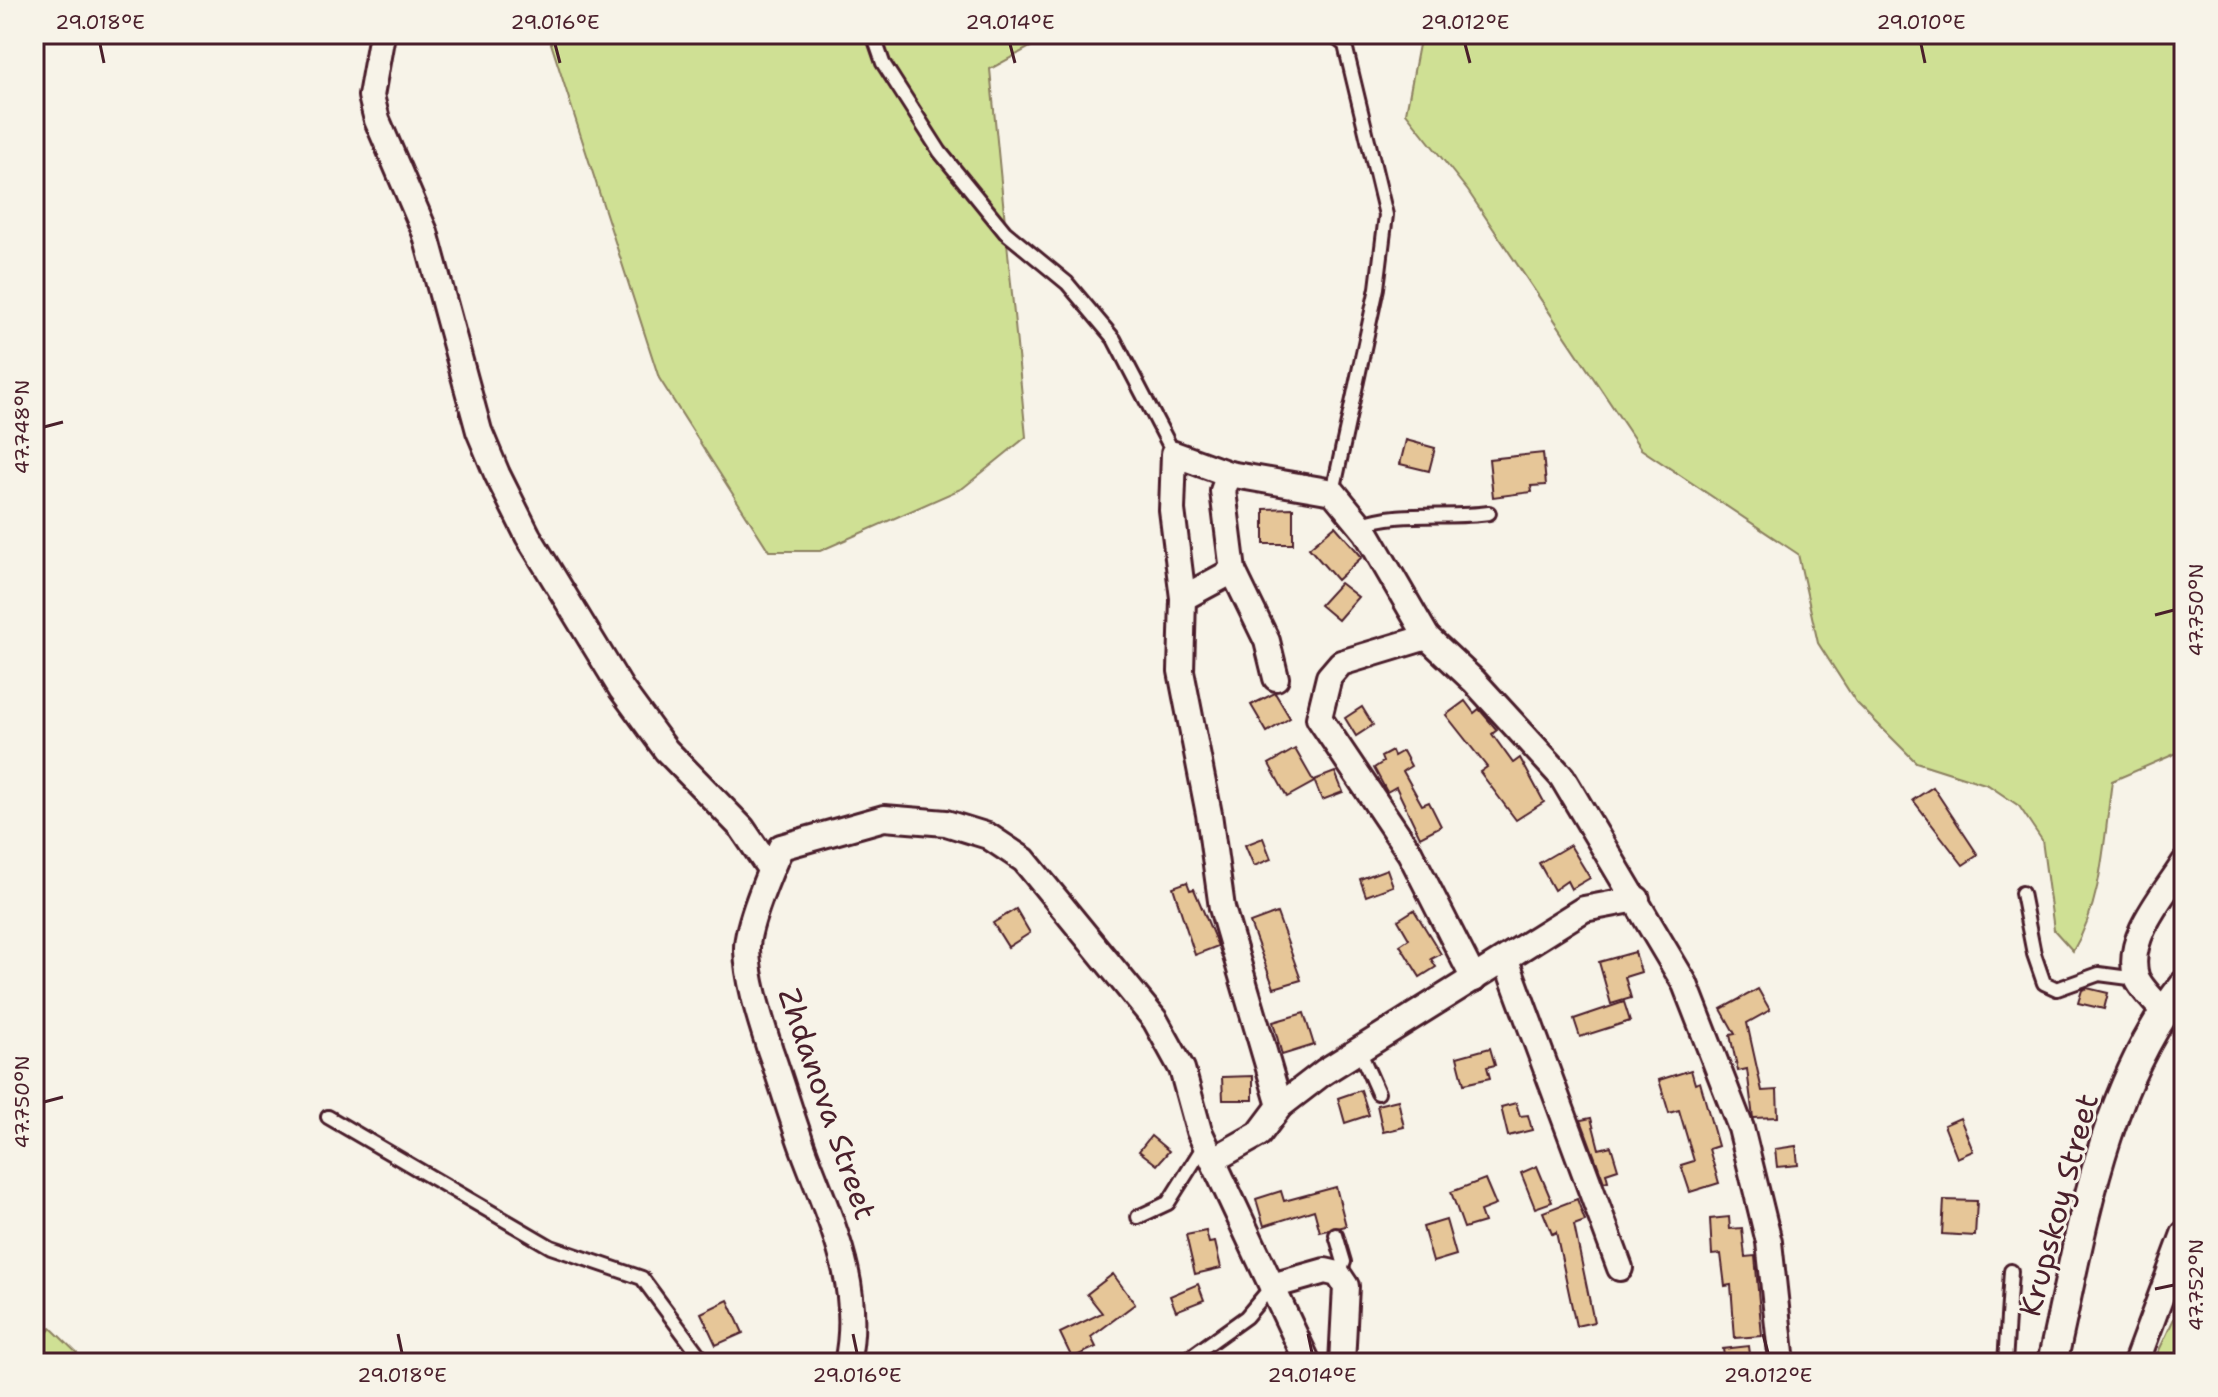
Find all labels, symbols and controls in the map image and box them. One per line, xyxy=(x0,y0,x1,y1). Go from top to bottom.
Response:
text: 29.018°E xyxy=(55,9,145,35)
text: 29.016°E xyxy=(510,9,600,35)
text: 29.014°E xyxy=(966,9,1054,35)
text: 29.012°E xyxy=(1421,9,1509,35)
text: 29.010°E xyxy=(1876,9,1966,35)
text: 47.748°N xyxy=(9,380,35,474)
text: 47.750°N xyxy=(2183,563,2209,657)
street label: Zhdanova Street xyxy=(769,982,886,1225)
text: 47.750°N xyxy=(9,1055,35,1149)
street label: Krupskoy Street xyxy=(2009,1089,2108,1321)
text: 47.752°N xyxy=(2183,1239,2209,1331)
text: 29.018°E xyxy=(357,1362,447,1388)
text: 29.016°E xyxy=(812,1362,902,1388)
text: 29.014°E xyxy=(1268,1362,1356,1388)
text: 29.012°E xyxy=(1724,1362,1812,1388)

